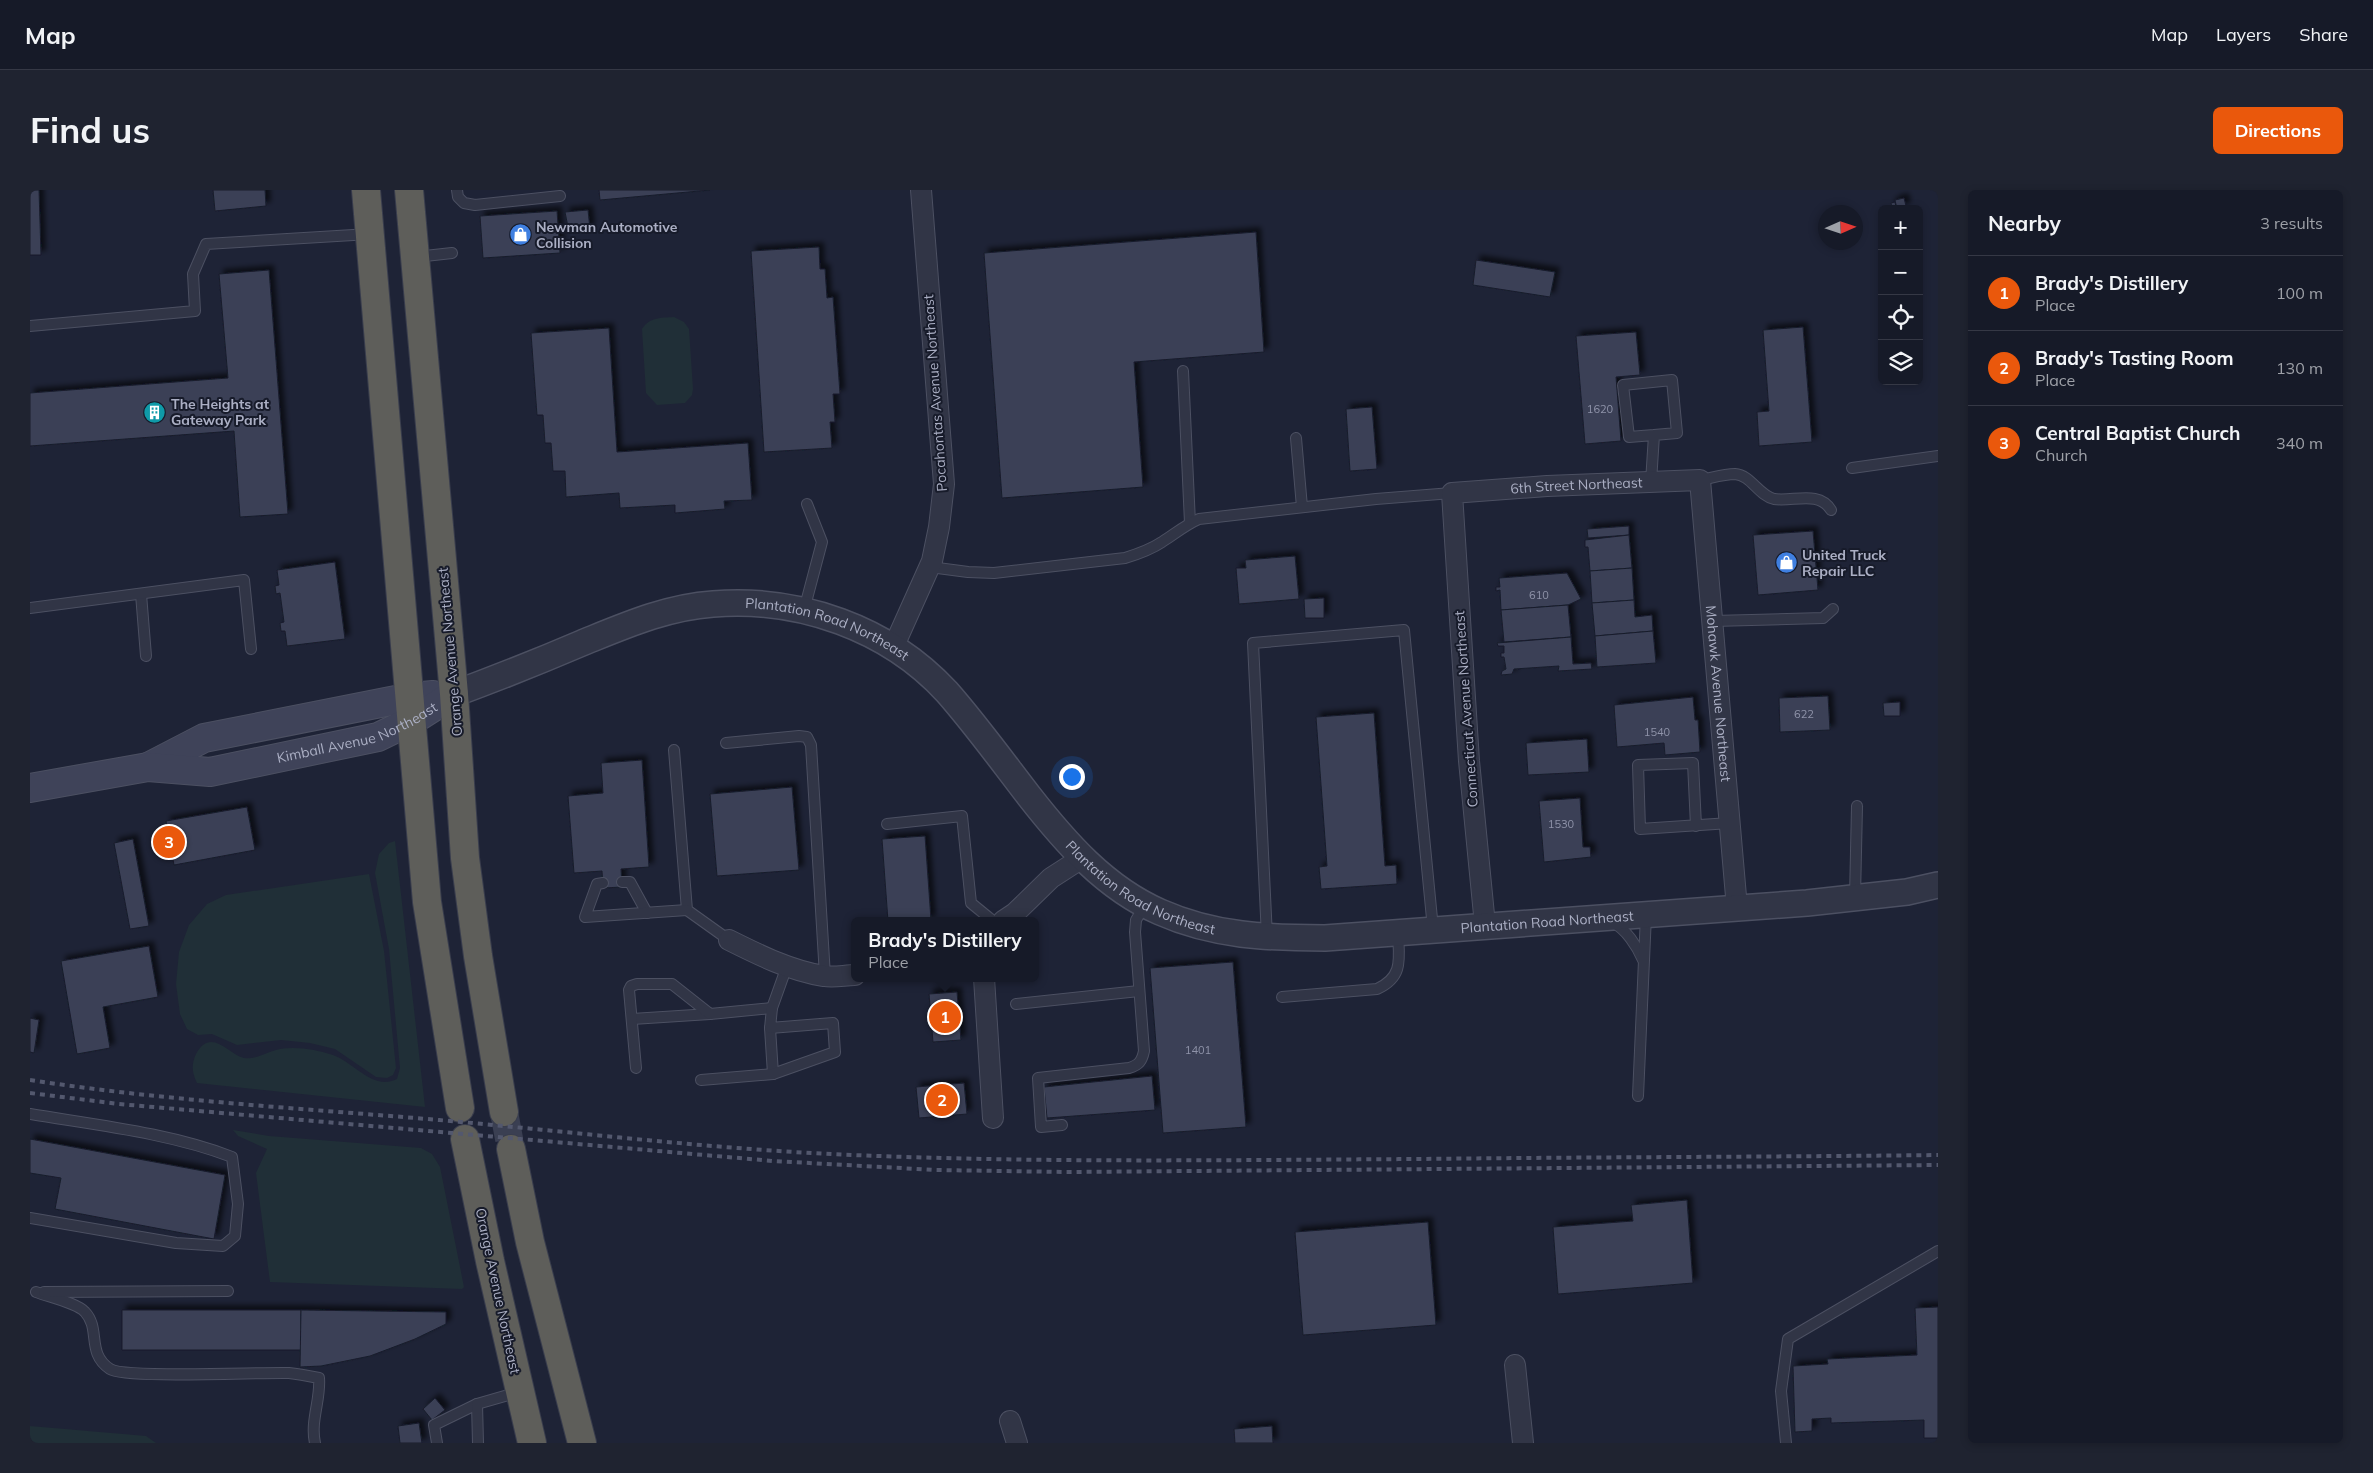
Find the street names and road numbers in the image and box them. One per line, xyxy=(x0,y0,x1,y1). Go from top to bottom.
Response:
street label: Pocahontas Avenue Northeast xyxy=(919,294,951,492)
street label: 6th Street Northeast xyxy=(1510,473,1643,498)
street label: Orange Avenue Northeast xyxy=(434,567,466,737)
street label: Plantation Road Northeast xyxy=(745,594,913,664)
street label: Mohawk Avenue Northeast xyxy=(1702,605,1735,783)
street label: Connecticut Avenue Northeast xyxy=(1450,610,1482,808)
street label: Kimball Avenue Northeast xyxy=(275,698,441,767)
street label: Plantation Road Northeast xyxy=(1062,837,1217,938)
street label: Plantation Road Northeast xyxy=(1460,907,1634,937)
street label: Orange Avenue Northeast xyxy=(472,1206,524,1376)

